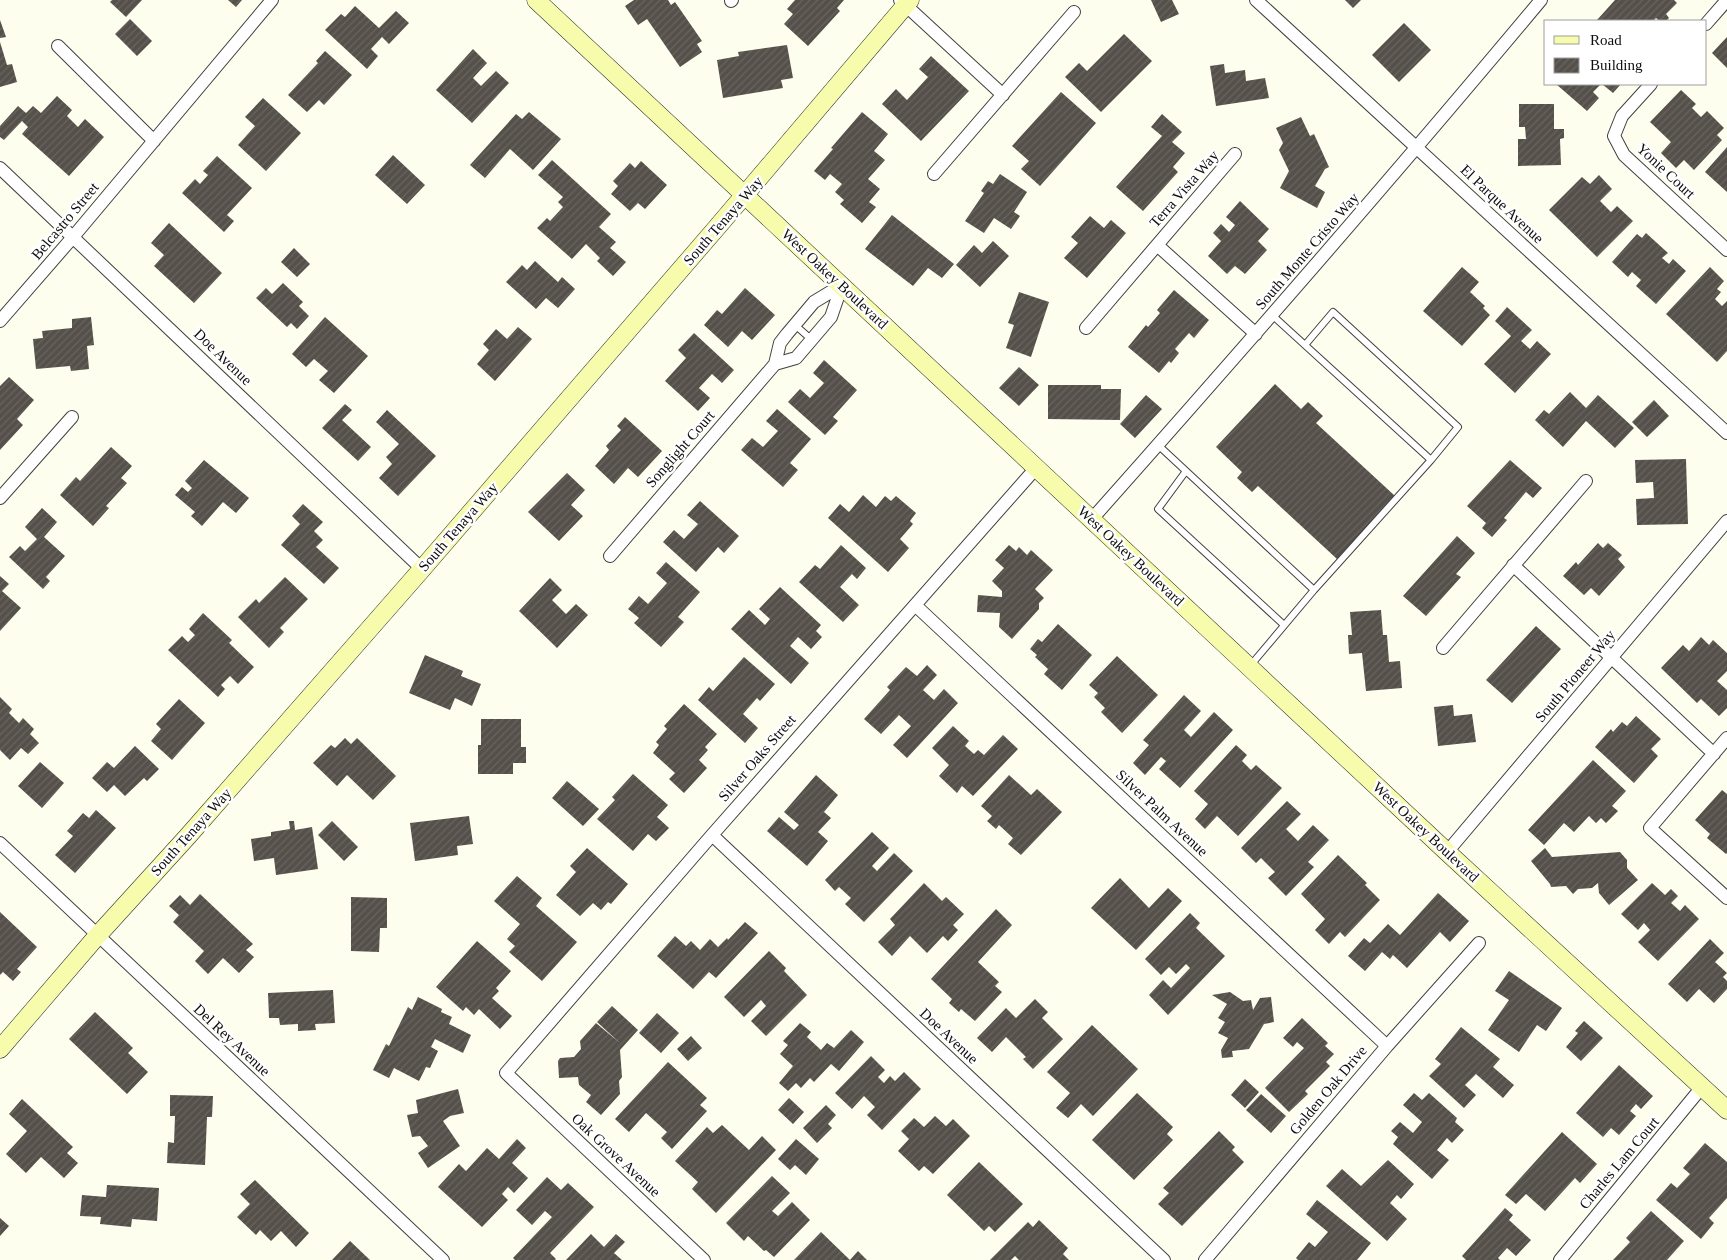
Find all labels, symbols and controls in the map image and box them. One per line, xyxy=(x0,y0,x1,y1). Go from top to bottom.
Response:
legend xyxy=(1544,20,1707,85)
text: Road xyxy=(1590,32,1622,48)
text: Building xyxy=(1590,57,1643,73)
street label: Yonie Court xyxy=(1634,140,1699,202)
street label: Terra Vista Way xyxy=(1146,147,1222,231)
street label: El Parque Avenue xyxy=(1457,162,1547,247)
street label: South Tenaya Way xyxy=(680,173,766,269)
street label: Belcastro Street xyxy=(28,179,102,263)
street label: South Monte Cristo Way xyxy=(1252,189,1362,312)
street label: West Oakey Boulevard xyxy=(779,226,892,333)
street label: Doe Avenue xyxy=(191,326,255,389)
street label: Songlight Court xyxy=(642,407,718,491)
street label: South Tenaya Way xyxy=(415,479,501,575)
street label: West Oakey Boulevard xyxy=(1075,503,1188,610)
street label: South Pioneer Way xyxy=(1532,626,1618,725)
street label: Silver Oaks Street xyxy=(715,711,799,804)
street label: Silver Palm Avenue xyxy=(1113,767,1211,860)
street label: West Oakey Boulevard xyxy=(1370,779,1483,886)
street label: South Tenaya Way xyxy=(148,785,235,879)
street label: Del Rey Avenue xyxy=(191,1001,274,1080)
street label: Doe Avenue xyxy=(917,1005,982,1067)
street label: Golden Oak Drive xyxy=(1286,1042,1370,1138)
street label: Oak Grove Avenue xyxy=(569,1110,664,1200)
street label: Charles Lam Court xyxy=(1576,1113,1663,1212)

